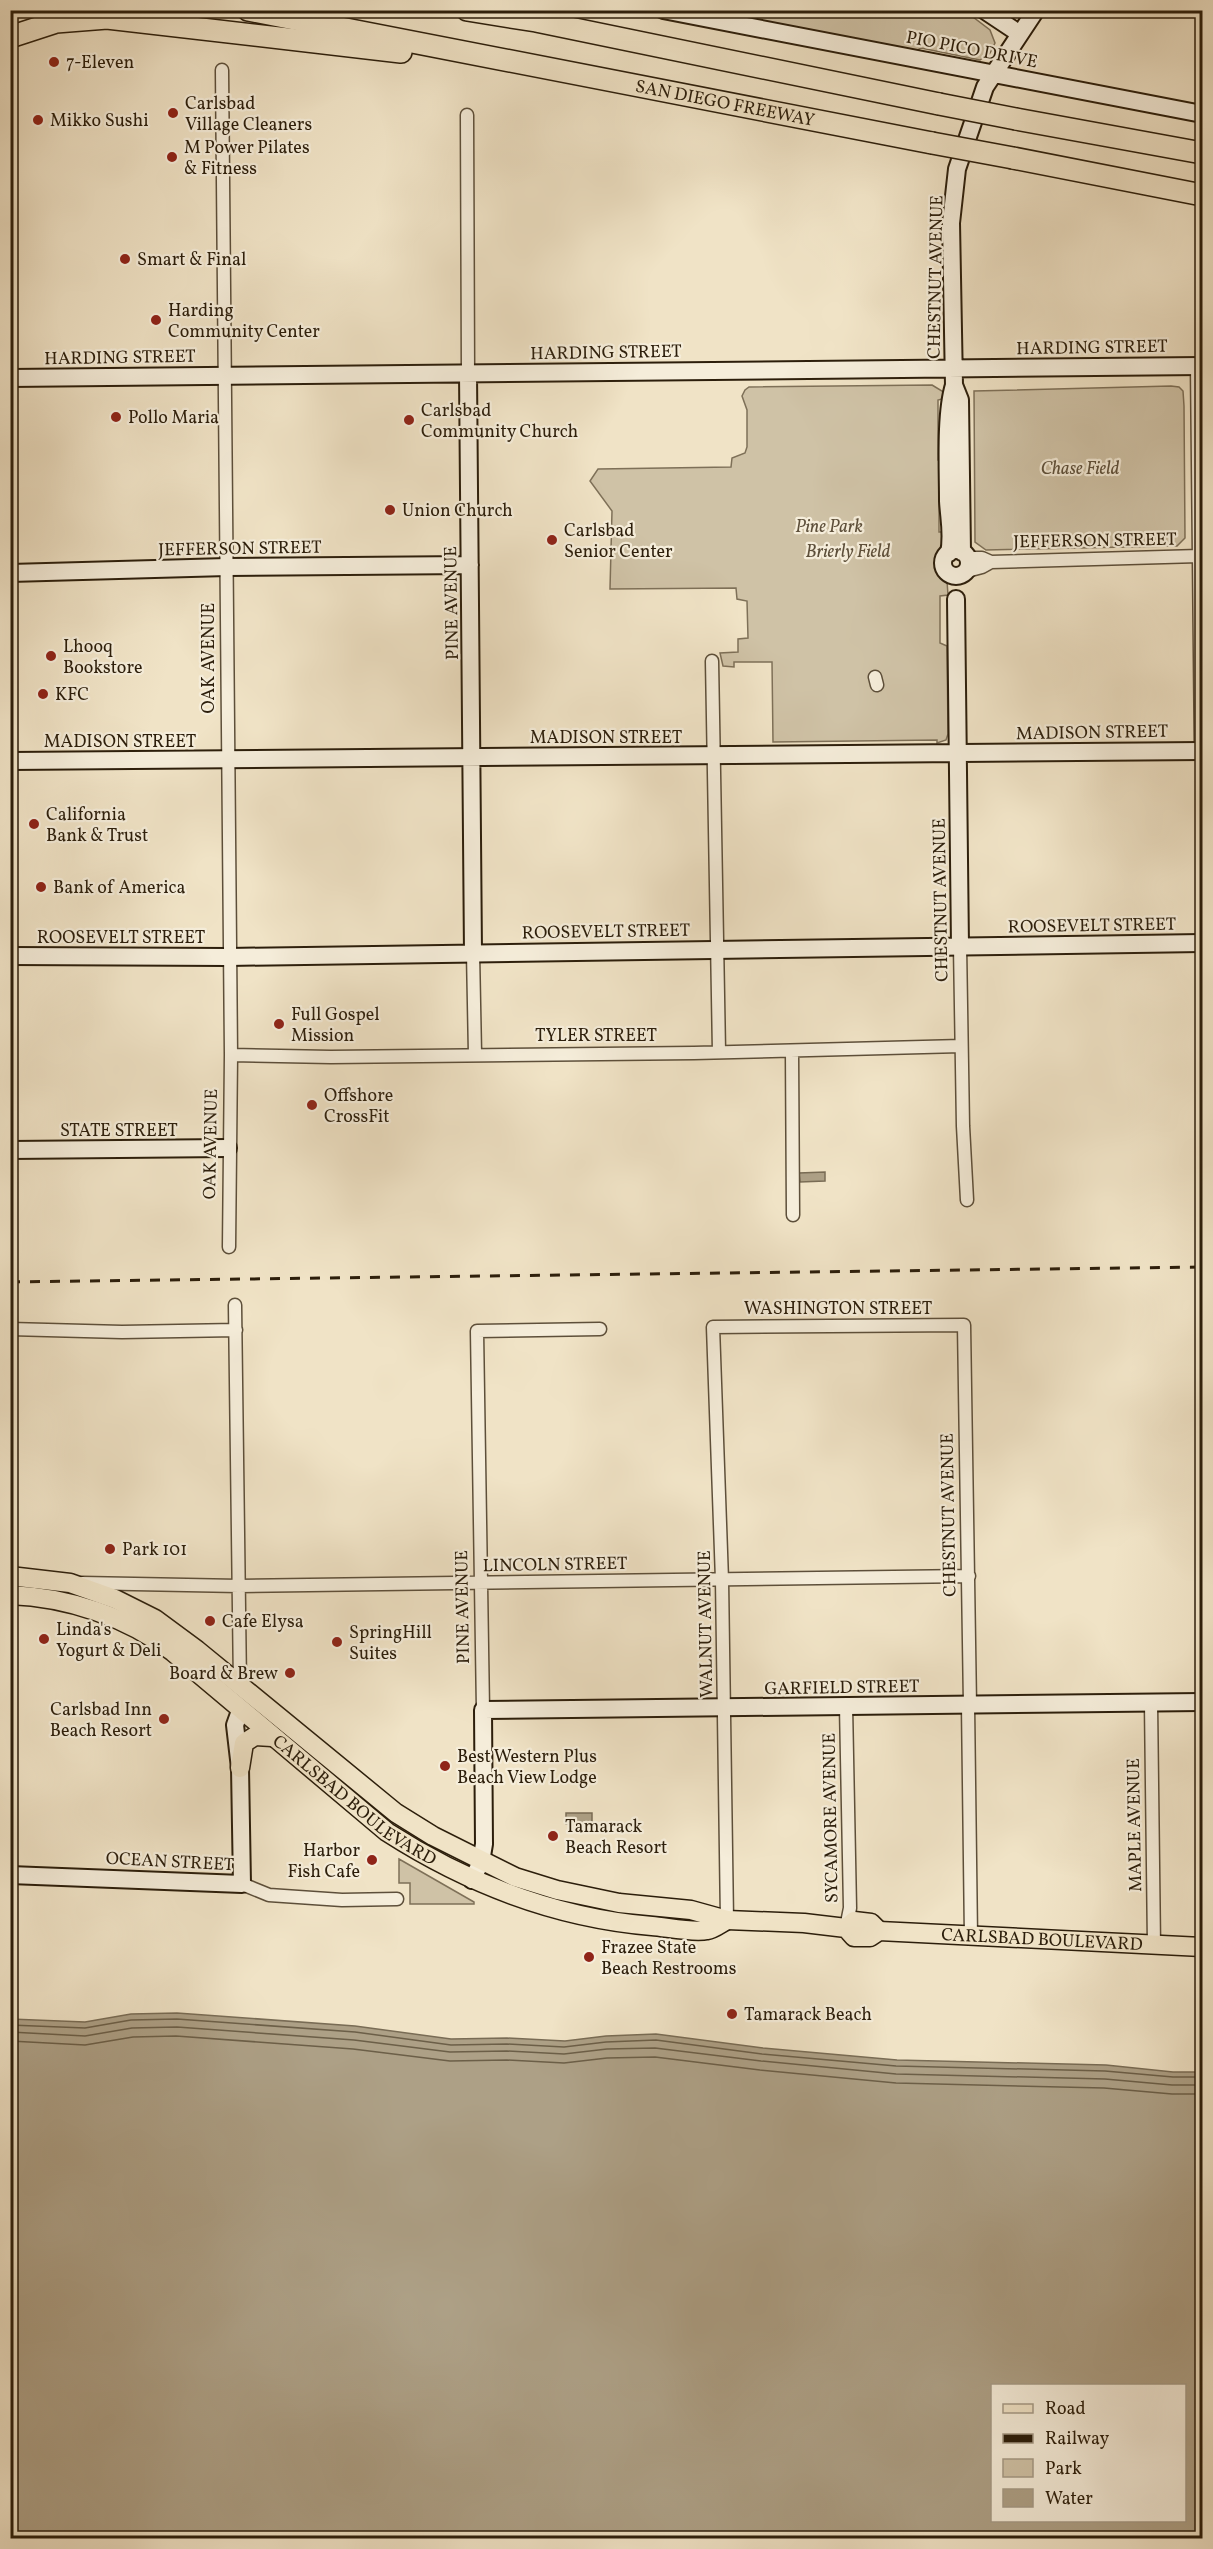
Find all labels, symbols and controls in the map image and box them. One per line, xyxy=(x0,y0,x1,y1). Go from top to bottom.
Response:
street label: PIO PICO DRIVE xyxy=(904,25,1040,76)
place label: 7-Eleven xyxy=(66,51,134,76)
marker: 7-Eleven xyxy=(47,55,61,69)
street label: SAN DIEGO FREEWAY xyxy=(633,75,817,134)
place label: Carlsbad Village Cleaners xyxy=(185,92,312,138)
marker: Carlsbad Village Cleaners xyxy=(166,106,180,120)
place label: Mikko Sushi xyxy=(50,109,149,134)
marker: Mikko Sushi xyxy=(31,113,45,127)
place label: M Power Pilates & Fitness xyxy=(184,136,310,182)
marker: M Power Pilates & Fitness xyxy=(165,150,179,164)
street label: CHESTNUT AVENUE xyxy=(923,195,950,359)
place label: Smart & Final xyxy=(137,248,246,273)
marker: Smart & Final xyxy=(118,252,132,266)
place label: Harding Community Center xyxy=(168,299,320,345)
marker: Harding Community Center xyxy=(149,313,163,327)
street label: HARDING STREET xyxy=(1016,335,1168,362)
street label: HARDING STREET xyxy=(530,340,682,367)
street label: HARDING STREET xyxy=(44,345,196,372)
place label: Carlsbad Community Church xyxy=(421,399,578,445)
place label: Pollo Maria xyxy=(128,406,219,431)
marker: Pollo Maria xyxy=(109,410,123,424)
marker: Carlsbad Community Church xyxy=(402,413,416,427)
park label: Chase Field xyxy=(1041,457,1120,482)
place label: Union Church xyxy=(402,499,513,524)
marker: Union Church xyxy=(383,503,397,517)
park label: Pine Park xyxy=(795,515,863,540)
place label: Carlsbad Senior Center xyxy=(564,519,673,565)
street label: JEFFERSON STREET xyxy=(1013,528,1177,555)
marker: Carlsbad Senior Center xyxy=(545,533,559,547)
street label: JEFFERSON STREET xyxy=(158,536,322,563)
park label: Brierly Field xyxy=(806,540,891,565)
street label: PINE AVENUE xyxy=(439,546,466,660)
street label: OAK AVENUE xyxy=(197,602,222,713)
place label: Lhooq Bookstore xyxy=(63,635,143,681)
marker: Lhooq Bookstore xyxy=(44,649,58,663)
place label: KFC xyxy=(55,683,89,708)
marker: KFC xyxy=(36,687,50,701)
street label: MADISON STREET xyxy=(1016,720,1169,747)
street label: MADISON STREET xyxy=(530,726,683,751)
street label: MADISON STREET xyxy=(44,730,197,755)
place label: California Bank & Trust xyxy=(46,803,148,849)
marker: California Bank & Trust xyxy=(27,817,41,831)
street label: CHESTNUT AVENUE xyxy=(928,818,955,982)
place label: Bank of America xyxy=(53,876,186,901)
marker: Bank of America xyxy=(34,880,48,894)
street label: ROOSEVELT STREET xyxy=(1008,913,1177,940)
street label: ROOSEVELT STREET xyxy=(522,919,691,946)
street label: ROOSEVELT STREET xyxy=(37,926,206,951)
place label: Full Gospel Mission xyxy=(291,1003,380,1049)
marker: Full Gospel Mission xyxy=(272,1017,286,1031)
street label: TYLER STREET xyxy=(535,1024,658,1049)
place label: Offshore CrossFit xyxy=(324,1084,393,1130)
street label: OAK AVENUE xyxy=(198,1088,225,1200)
marker: Offshore CrossFit xyxy=(305,1098,319,1112)
street label: STATE STREET xyxy=(60,1119,178,1144)
street label: WASHINGTON STREET xyxy=(744,1297,933,1322)
street label: CHESTNUT AVENUE xyxy=(936,1433,963,1597)
place label: Park 101 xyxy=(122,1538,187,1563)
marker: Park 101 xyxy=(103,1542,117,1556)
street label: PINE AVENUE xyxy=(450,1550,477,1664)
street label: WALNUT AVENUE xyxy=(693,1550,720,1698)
street label: LINCOLN STREET xyxy=(482,1552,628,1579)
place label: Cafe Elysa xyxy=(222,1610,304,1635)
marker: Cafe Elysa xyxy=(203,1614,217,1628)
place label: Linda's Yogurt & Deli xyxy=(56,1618,162,1664)
place label: SpringHill Suites xyxy=(349,1621,432,1667)
marker: Linda's Yogurt & Deli xyxy=(37,1632,51,1646)
marker: SpringHill Suites xyxy=(330,1635,344,1649)
place label: Board & Brew xyxy=(169,1662,278,1687)
marker: Board & Brew xyxy=(283,1666,297,1680)
street label: GARFIELD STREET xyxy=(764,1675,920,1702)
place label: Carlsbad Inn Beach Resort xyxy=(50,1698,152,1744)
marker: Carlsbad Inn Beach Resort xyxy=(157,1712,171,1726)
street label: CARLSBAD BOULEVARD xyxy=(266,1730,440,1873)
street label: SYCAMORE AVENUE xyxy=(818,1732,845,1903)
place label: Best Western Plus Beach View Lodge xyxy=(457,1745,597,1791)
street label: MAPLE AVENUE xyxy=(1122,1758,1149,1892)
marker: Best Western Plus Beach View Lodge xyxy=(438,1759,452,1773)
place label: Tamarack Beach Resort xyxy=(565,1815,667,1861)
marker: Tamarack Beach Resort xyxy=(546,1829,560,1843)
place label: Harbor Fish Cafe xyxy=(288,1839,360,1885)
street label: OCEAN STREET xyxy=(105,1847,235,1878)
marker: Harbor Fish Cafe xyxy=(365,1853,379,1867)
street label: CARLSBAD BOULEVARD xyxy=(941,1923,1143,1958)
place label: Frazee State Beach Restrooms xyxy=(601,1936,736,1982)
marker: Frazee State Beach Restrooms xyxy=(582,1950,596,1964)
place label: Tamarack Beach xyxy=(744,2003,872,2028)
marker: Tamarack Beach xyxy=(725,2007,739,2021)
legend xyxy=(991,2384,1186,2522)
text: Road xyxy=(1045,2397,1086,2422)
text: Railway xyxy=(1045,2427,1109,2452)
text: Park xyxy=(1045,2457,1082,2482)
text: Water xyxy=(1045,2487,1093,2512)

